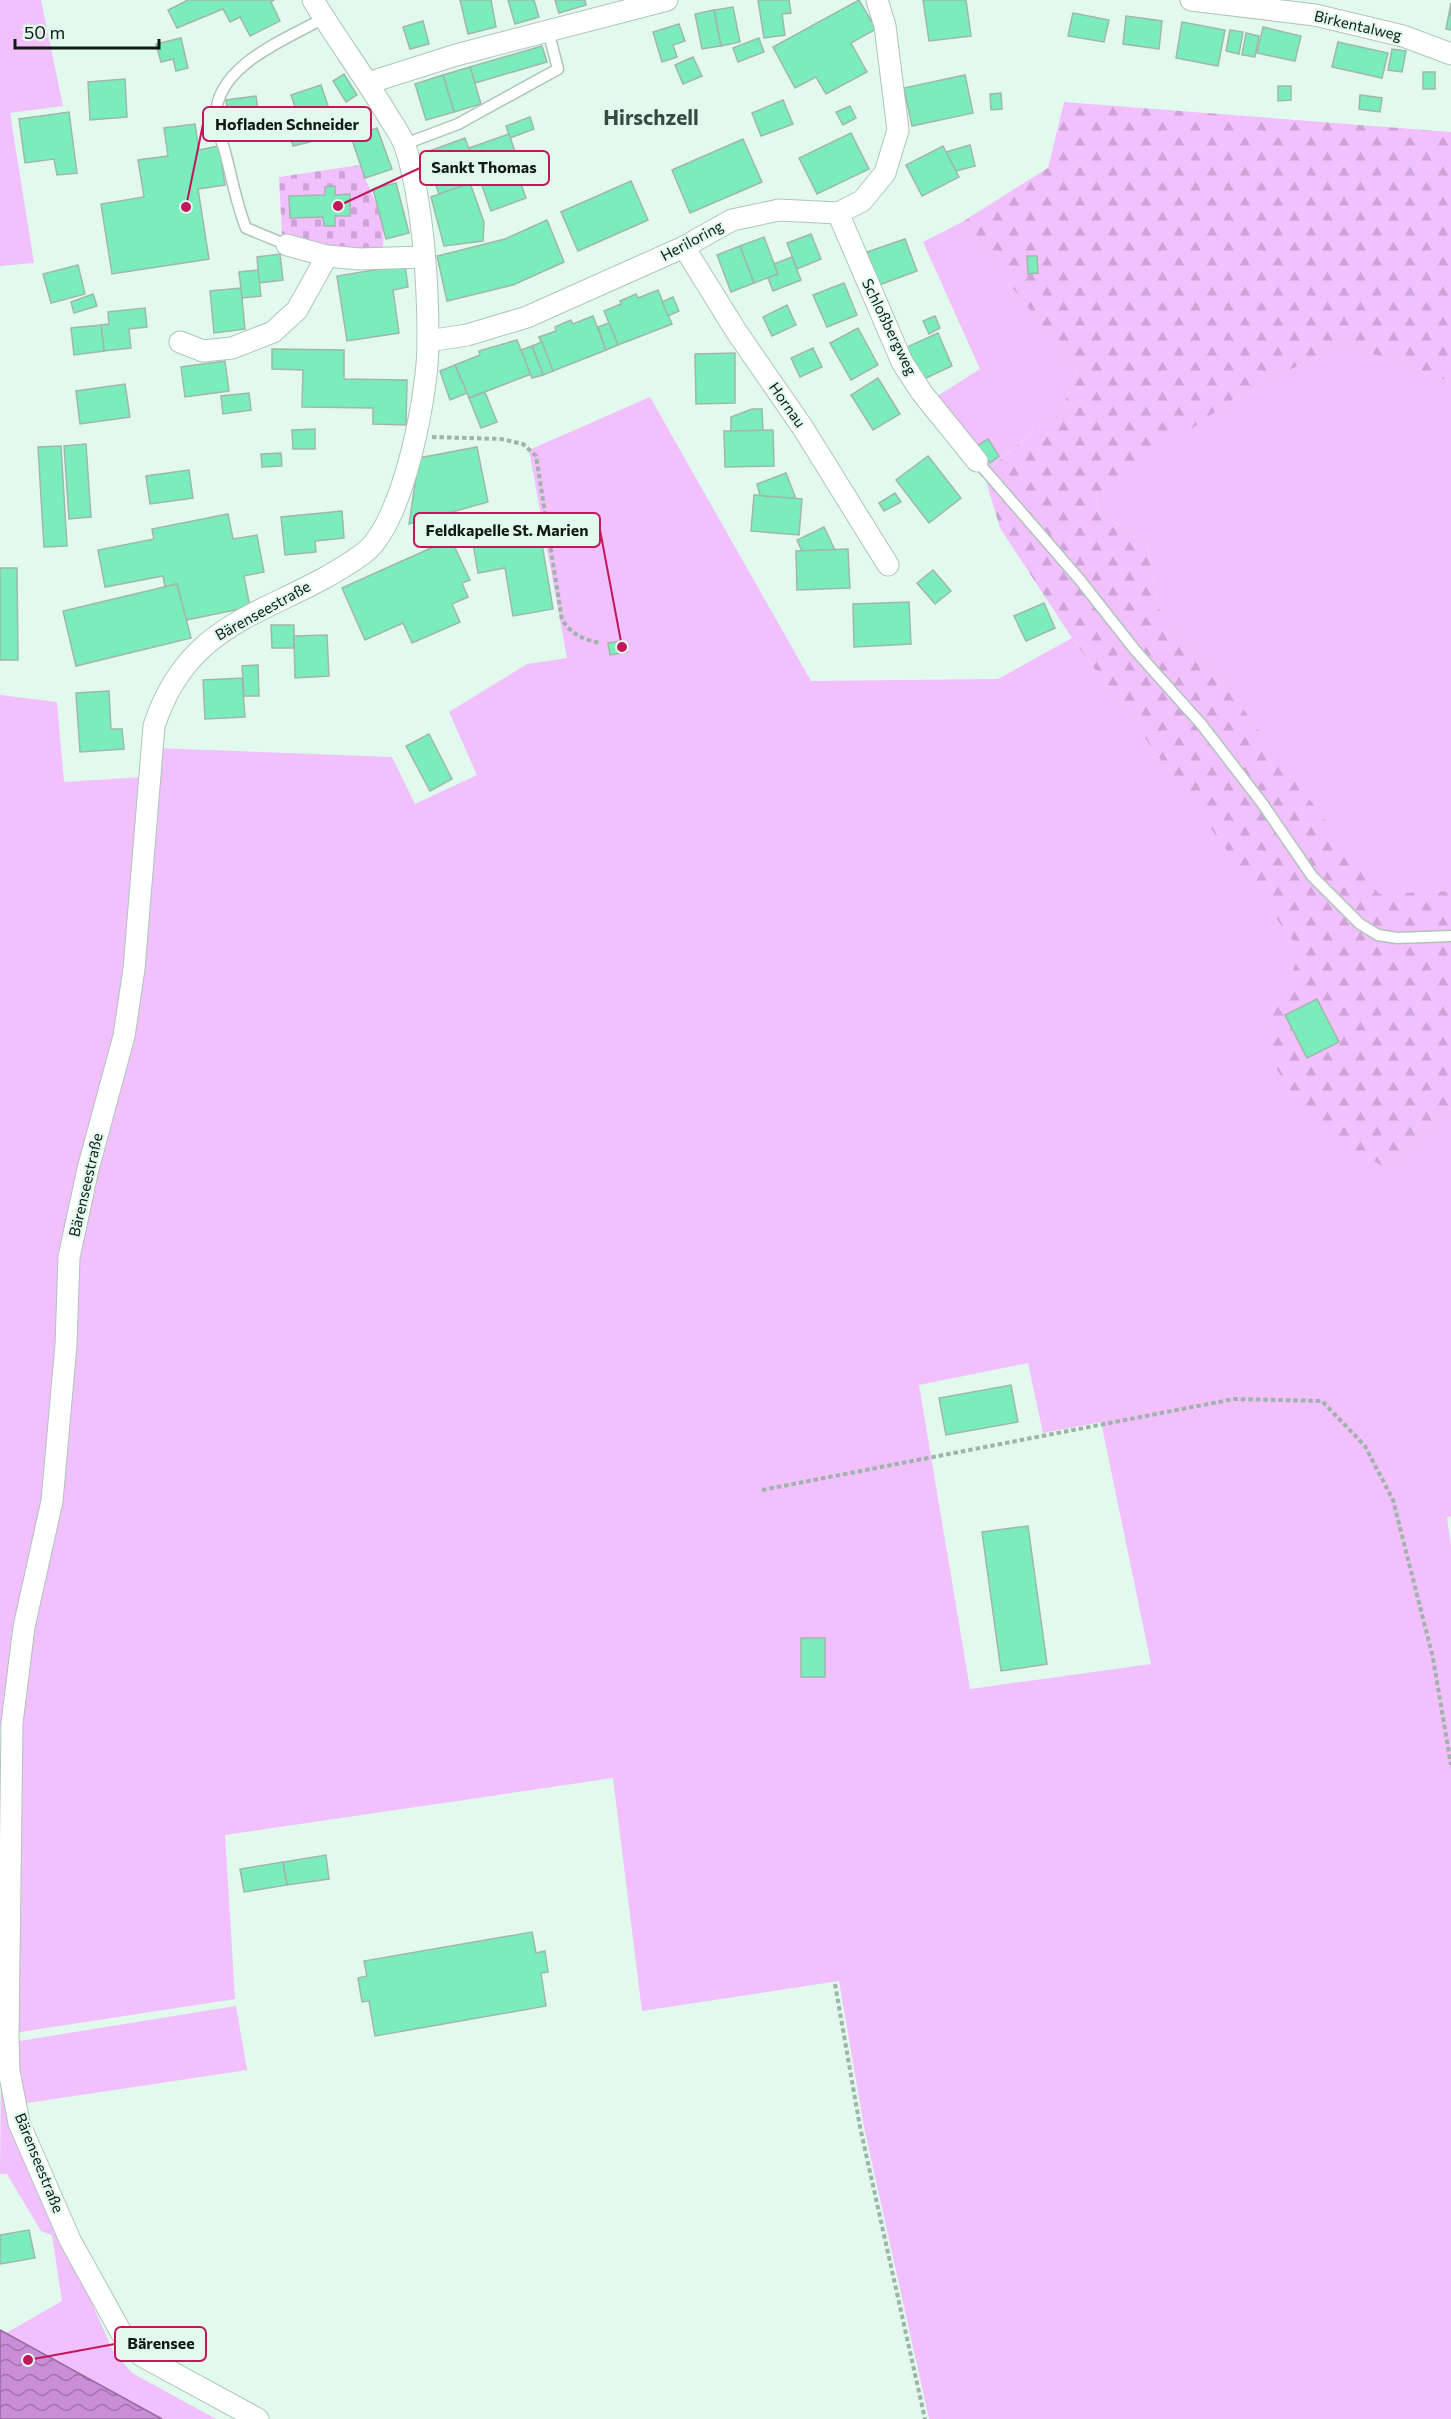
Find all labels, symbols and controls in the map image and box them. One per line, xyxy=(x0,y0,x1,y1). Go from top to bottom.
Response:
street label: Birkentalweg xyxy=(1313,6,1404,44)
scale bar xyxy=(15,12,159,50)
text: 50 m xyxy=(24,21,65,43)
district label: Hirschzell xyxy=(603,104,699,129)
callout: Hofladen Schneider xyxy=(203,107,371,141)
text: Hofladen Schneider xyxy=(215,114,359,133)
callout: Sankt Thomas xyxy=(420,151,549,185)
text: Sankt Thomas xyxy=(431,157,537,176)
street label: Heriloring xyxy=(657,216,726,264)
street label: Schloßbergweg xyxy=(859,275,921,378)
street label: Hornau xyxy=(766,378,810,430)
callout: Feldkapelle St. Marien xyxy=(414,513,600,547)
text: Feldkapelle St. Marien xyxy=(426,520,588,539)
street label: Bärenseestraße xyxy=(212,577,313,644)
street label: Bärenseestraße xyxy=(64,1131,106,1238)
street label: Bärenseestraße xyxy=(12,2110,68,2215)
callout: Bärensee xyxy=(115,2327,206,2361)
text: Bärensee xyxy=(127,2333,195,2352)

